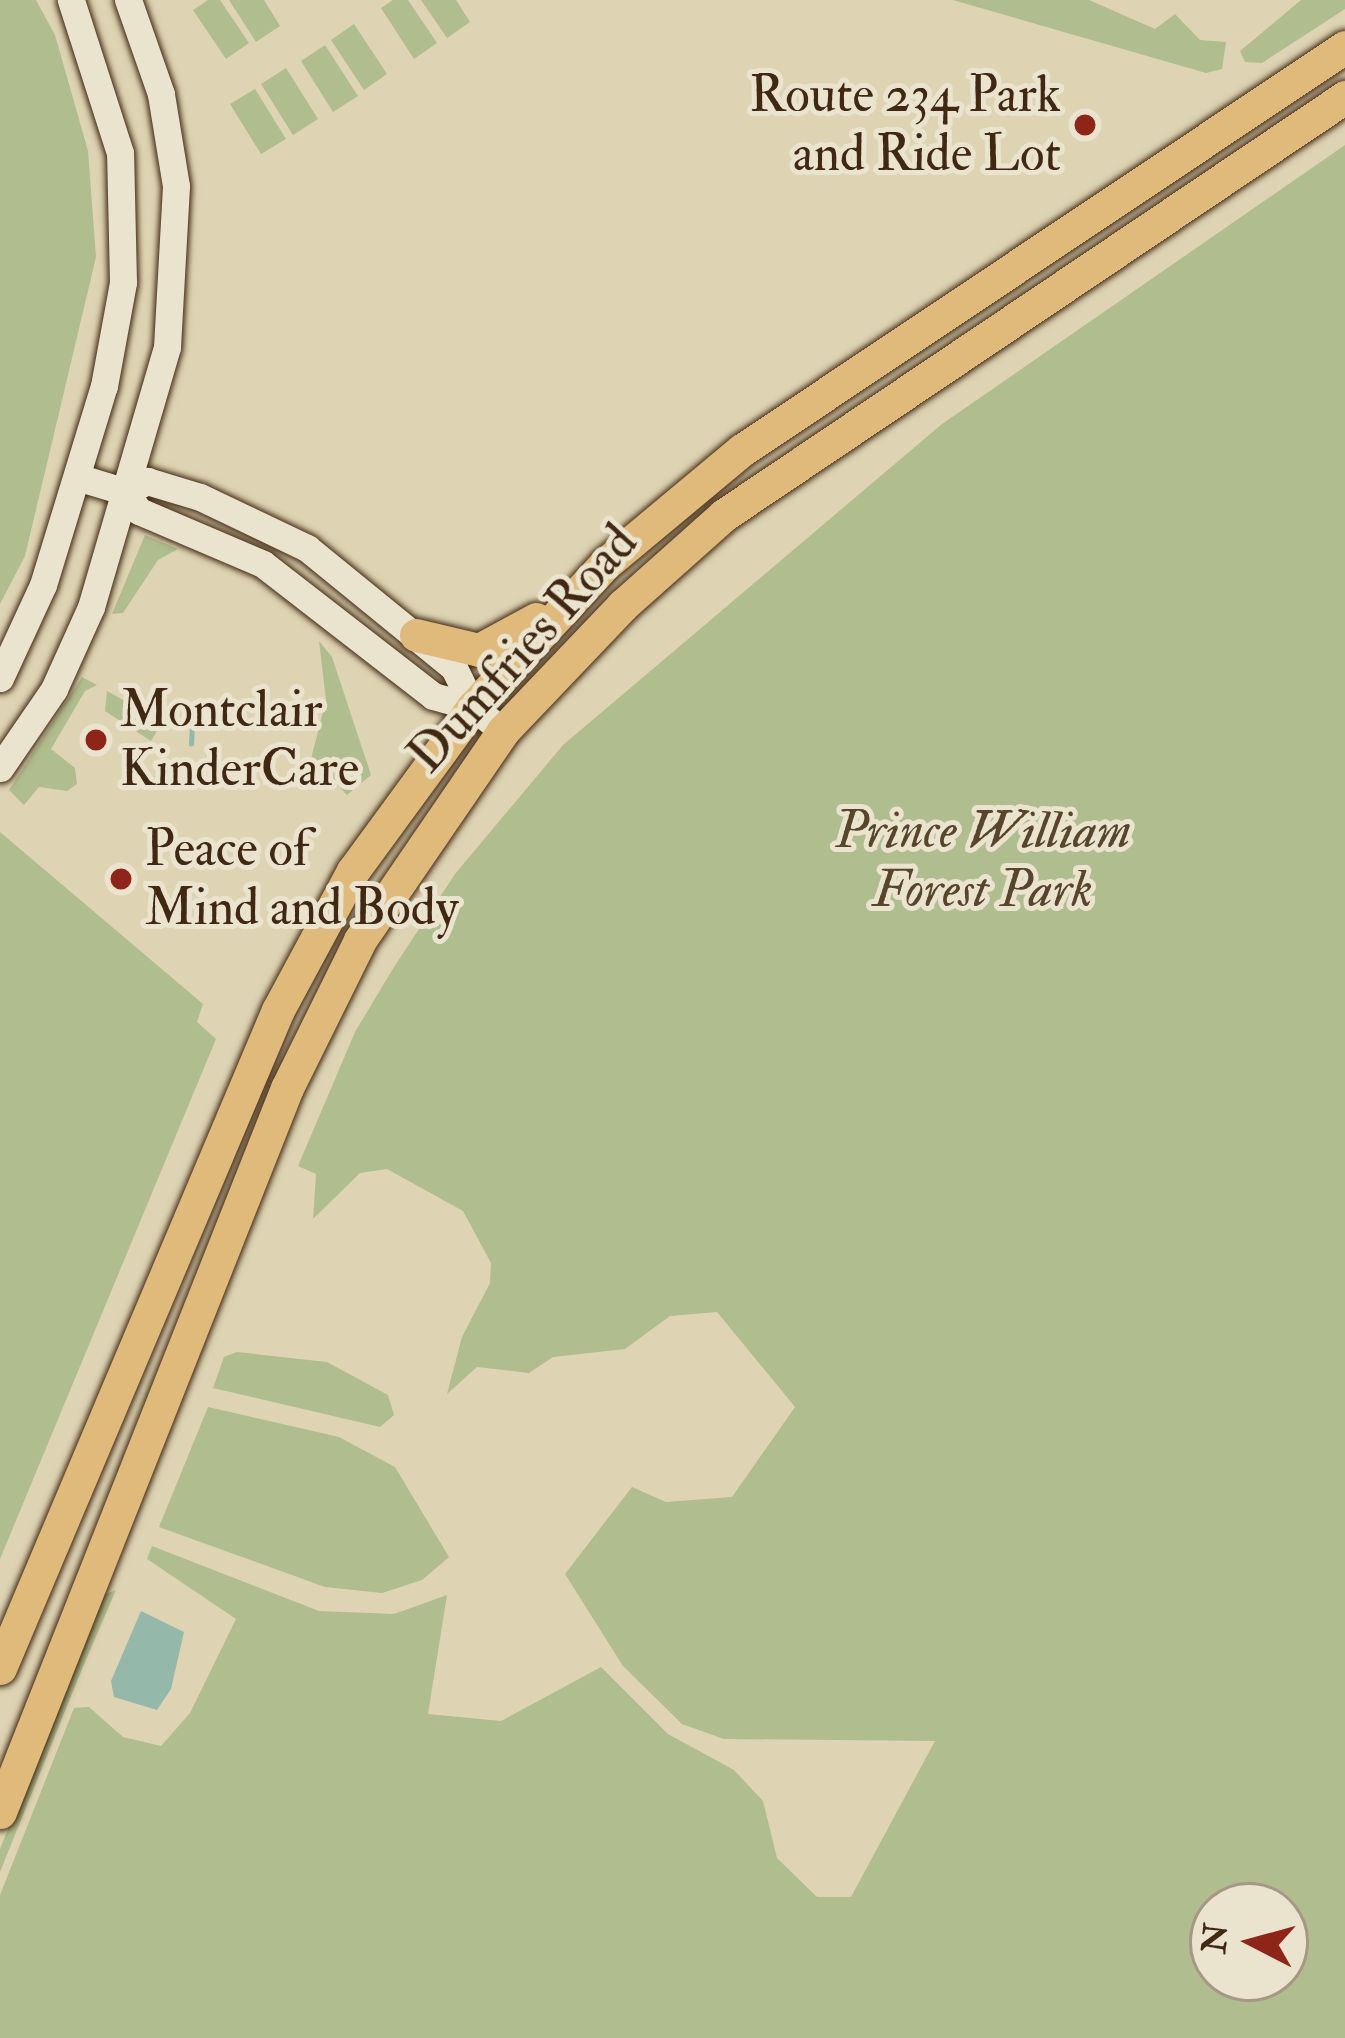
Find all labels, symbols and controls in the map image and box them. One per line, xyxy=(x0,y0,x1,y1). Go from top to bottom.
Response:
place label: Route 234 Park and Ride Lot xyxy=(749,65,1061,185)
marker: Route 234 Park and Ride Lot xyxy=(1072,112,1098,138)
street label: Dumfries Road xyxy=(396,512,650,786)
place label: Montclair KinderCare xyxy=(120,680,359,800)
marker: Montclair KinderCare xyxy=(83,727,109,753)
park label: Prince William Forest Park xyxy=(835,801,1131,921)
place label: Peace of Mind and Body xyxy=(145,819,458,939)
marker: Peace of Mind and Body xyxy=(108,866,134,892)
north arrow xyxy=(1189,1882,1309,2002)
text: N xyxy=(1194,1922,1238,1955)

